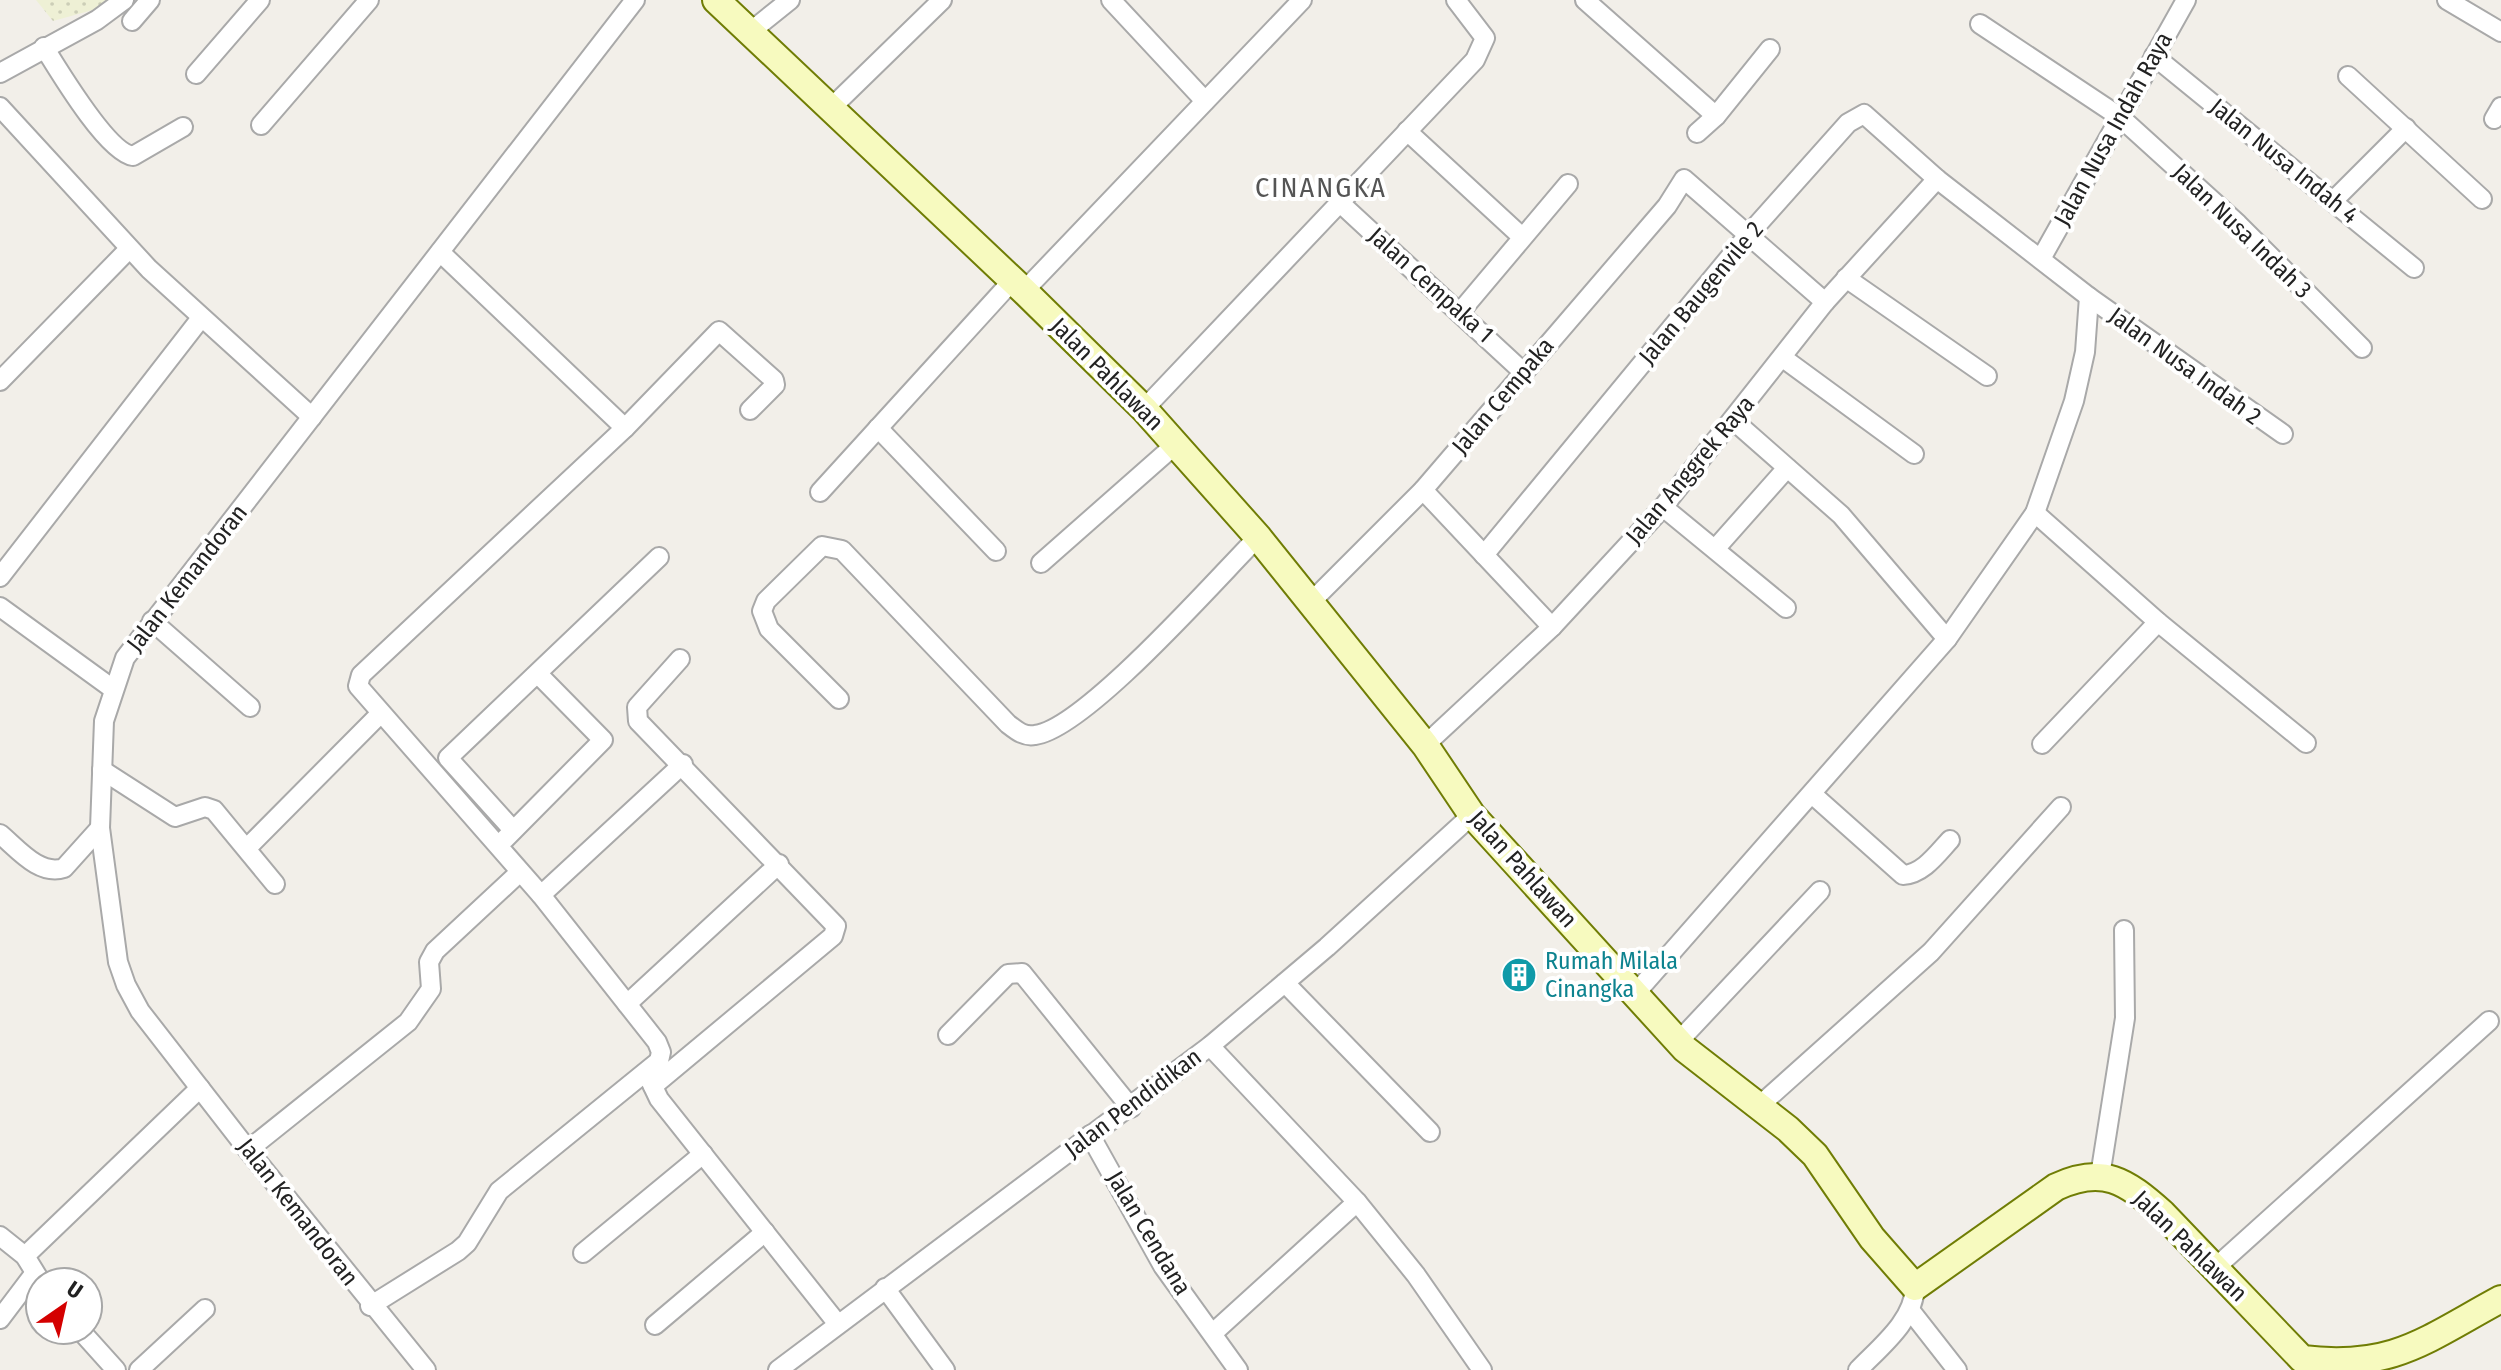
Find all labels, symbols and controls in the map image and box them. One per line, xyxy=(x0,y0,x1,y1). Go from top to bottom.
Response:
street label: Jalan Nusa Indah Raya xyxy=(2048,27,2178,231)
street label: Jalan Nusa Indah 4 xyxy=(2204,93,2364,229)
street label: Jalan Nusa Indah 3 xyxy=(2167,158,2317,304)
district label: CINANGKA xyxy=(1255,171,1387,204)
street label: Jalan Baugenvile 2 xyxy=(1633,216,1769,370)
street label: Jalan Cempaka 1 xyxy=(1363,222,1499,348)
street label: Jalan Nusa Indah 2 xyxy=(2103,301,2267,431)
street label: Jalan Pahlawan xyxy=(1045,312,1169,436)
street label: Jalan Cempaka xyxy=(1446,332,1560,460)
street label: Jalan Anggrek Raya xyxy=(1620,390,1760,550)
street label: Jalan Kemandoran xyxy=(121,499,253,657)
street label: Jalan Pahlawan xyxy=(1463,805,1583,933)
place label: Rumah Milala Cinangka xyxy=(1545,947,1678,1003)
building icon: Rumah Milala Cinangka xyxy=(1500,956,1538,994)
street label: Jalan Pendidikan xyxy=(1059,1043,1207,1163)
street label: Jalan Kemandoran xyxy=(232,1133,364,1291)
street label: Jalan Cendana xyxy=(1101,1166,1197,1300)
street label: Jalan Pahlawan xyxy=(2127,1185,2253,1307)
north arrow xyxy=(24,1266,104,1346)
text: U xyxy=(62,1275,88,1305)

